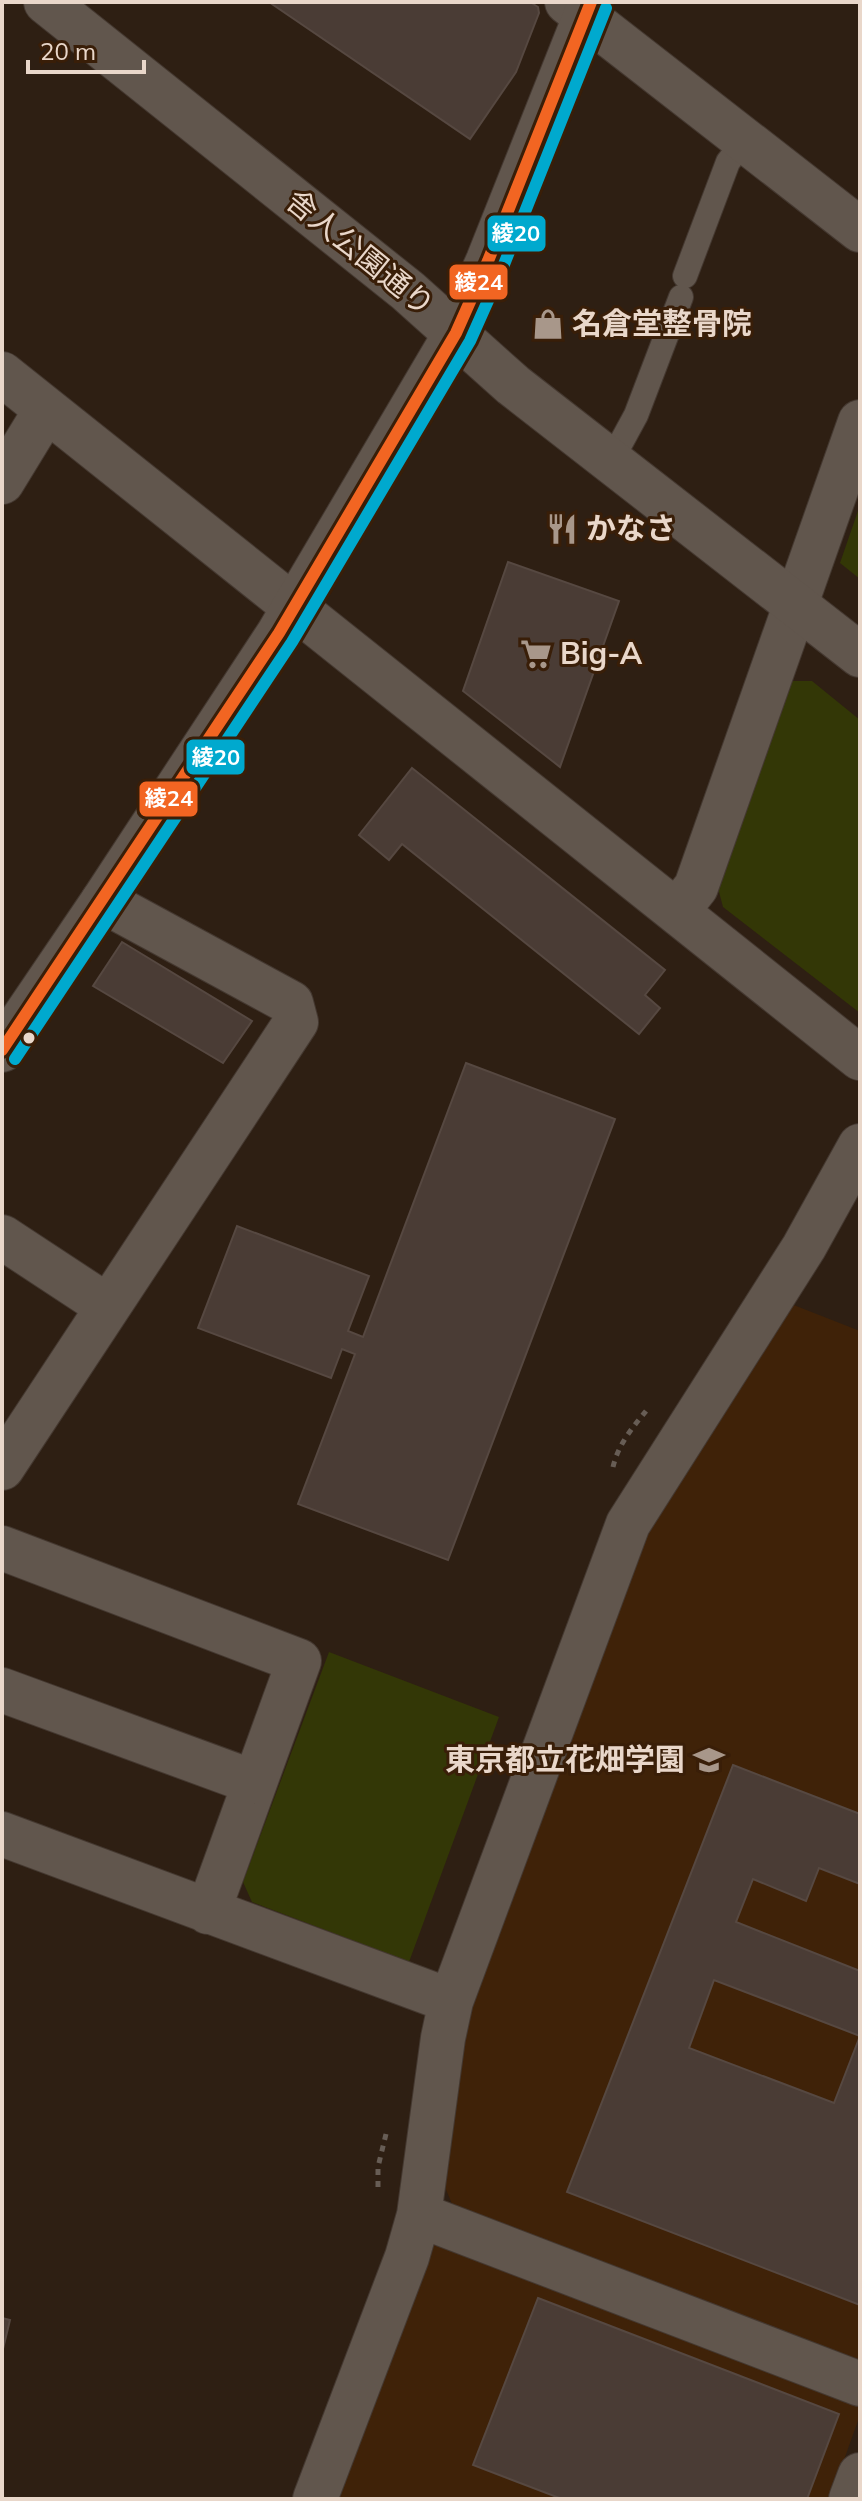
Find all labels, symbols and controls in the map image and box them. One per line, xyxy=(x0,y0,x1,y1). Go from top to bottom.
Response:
scale bar xyxy=(28,24,144,74)
text: 20 m xyxy=(40,36,96,66)
street label: 舎人公園通り xyxy=(279,181,443,324)
line badge: 綾20 xyxy=(486,214,547,253)
text: 綾20 xyxy=(492,219,540,247)
line badge: 綾24 xyxy=(448,263,509,301)
text: 綾24 xyxy=(455,268,503,296)
place label: 名倉堂整骨院 xyxy=(572,304,752,342)
shop icon: 名倉堂整骨院 xyxy=(531,307,565,341)
place label: かなさ xyxy=(586,509,676,547)
restaurant icon: かなさ xyxy=(545,512,579,546)
place label: Big-A xyxy=(560,634,643,672)
supermarket icon: Big-A xyxy=(519,637,553,671)
line badge: 綾20 xyxy=(185,738,246,776)
text: 綾20 xyxy=(192,743,240,771)
line badge: 綾24 xyxy=(138,780,199,818)
text: 綾24 xyxy=(145,784,193,812)
unlabelled marker xyxy=(21,1030,37,1046)
place label: 東京都立花畑学園 xyxy=(445,1740,685,1778)
school or university icon: 東京都立花畑学園 xyxy=(692,1743,726,1777)

